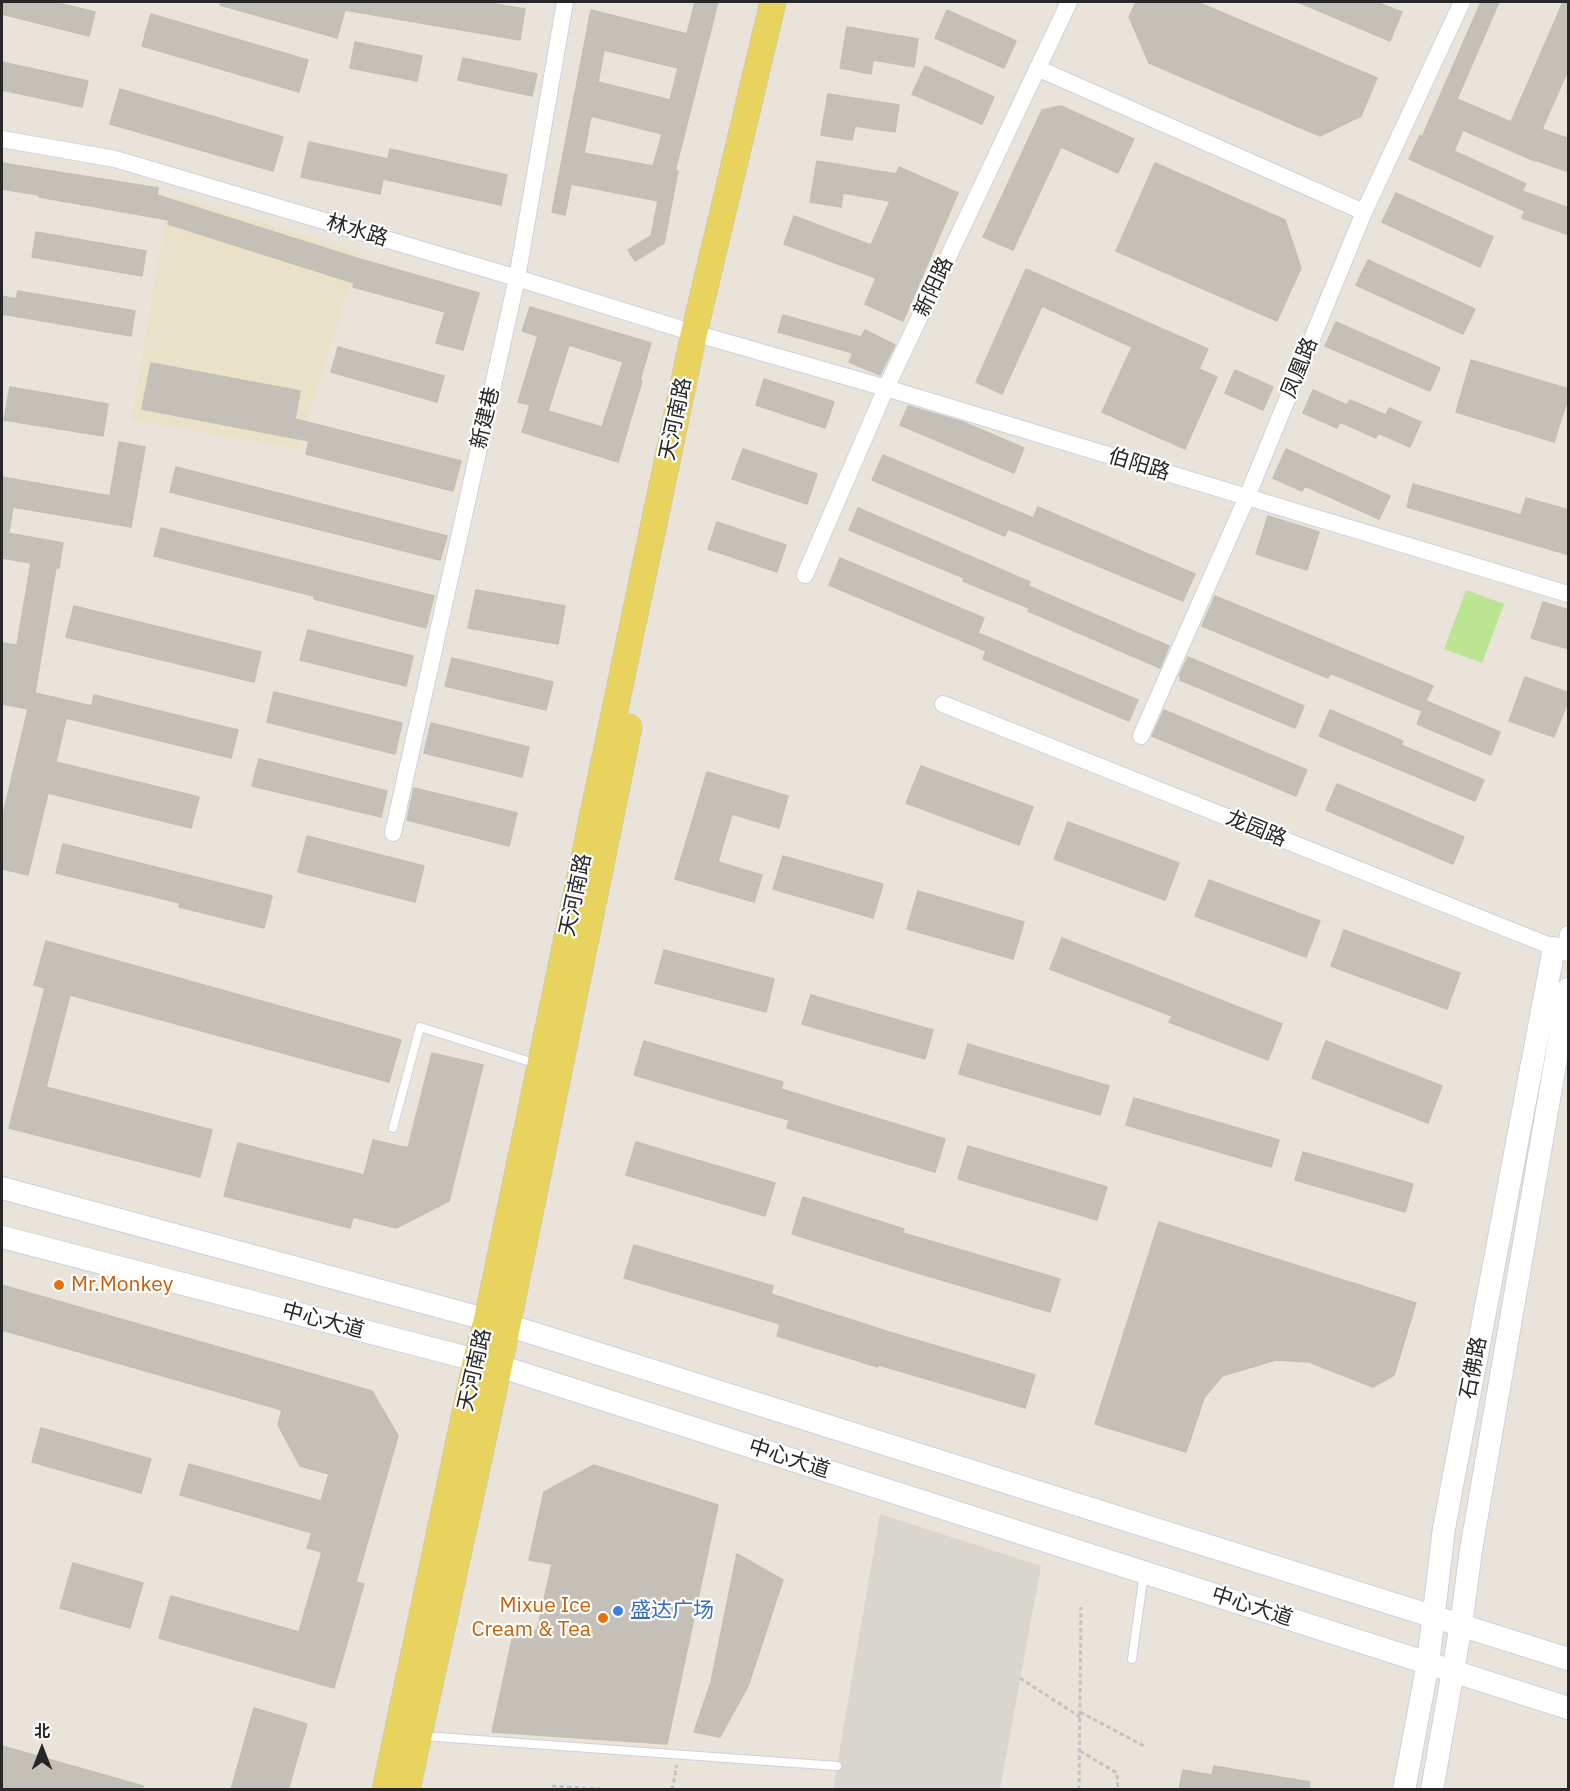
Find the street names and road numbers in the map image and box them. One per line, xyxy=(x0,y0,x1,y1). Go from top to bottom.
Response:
street label: 林水路 xyxy=(323,210,391,252)
street label: 新阳路 xyxy=(909,253,959,321)
street label: 凤凰路 xyxy=(1277,334,1323,402)
street label: 天河南路 xyxy=(655,375,697,463)
street label: 新建巷 xyxy=(467,384,505,452)
street label: 伯阳路 xyxy=(1105,444,1173,486)
street label: 龙园路 xyxy=(1222,806,1290,852)
street label: 天河南路 xyxy=(555,851,597,939)
street label: 中心大道 xyxy=(279,1298,367,1344)
street label: 天河南路 xyxy=(453,1326,497,1414)
street label: 石佛路 xyxy=(1456,1335,1492,1401)
street label: 中心大道 xyxy=(745,1434,833,1484)
street label: 中心大道 xyxy=(1208,1582,1296,1632)

